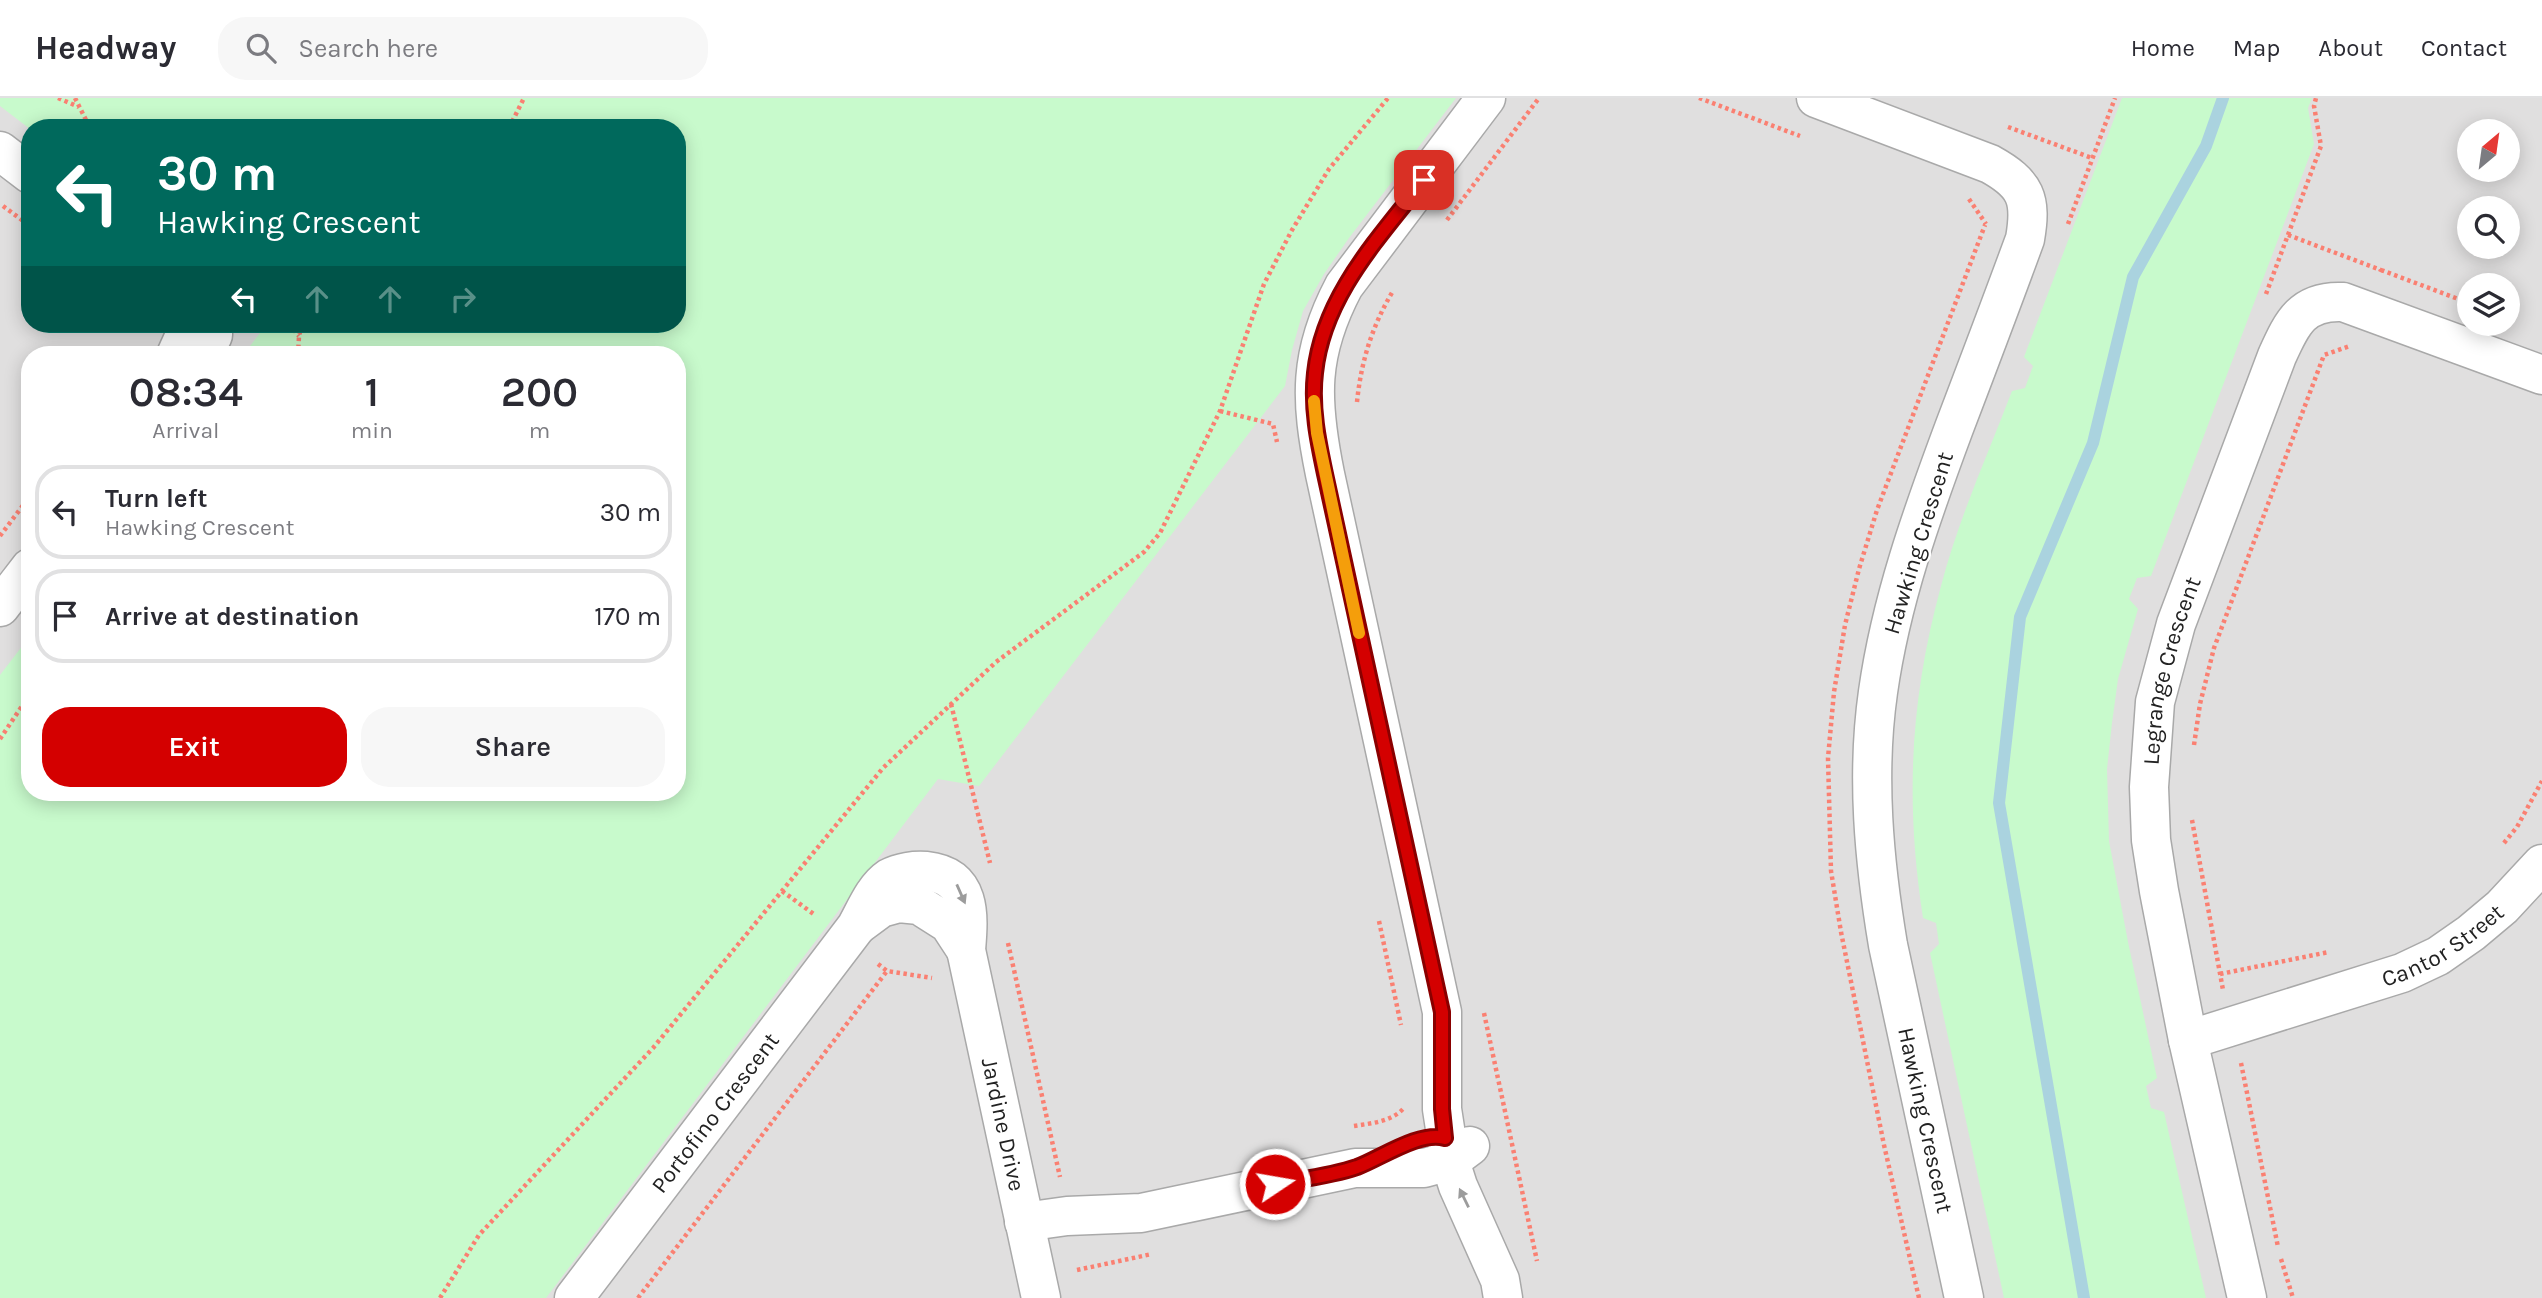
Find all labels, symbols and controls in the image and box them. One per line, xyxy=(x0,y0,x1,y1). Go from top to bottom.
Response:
search box xyxy=(218,17,708,80)
text: Headway xyxy=(35,29,176,67)
icon: search xyxy=(242,29,280,67)
text: Search here xyxy=(298,33,438,64)
text: Home xyxy=(2131,34,2195,62)
text: Map xyxy=(2233,34,2280,62)
text: About xyxy=(2318,34,2383,62)
text: Contact xyxy=(2421,34,2507,62)
north arrow xyxy=(2457,119,2520,182)
map controls xyxy=(2457,119,2520,336)
text: 30 m xyxy=(157,145,277,202)
icon: left xyxy=(42,147,133,238)
pin xyxy=(1394,150,1454,210)
icon: arrive xyxy=(1405,161,1443,199)
button: search xyxy=(2457,196,2520,259)
text: Hawking Crescent xyxy=(157,204,420,241)
button: layers xyxy=(2457,273,2520,336)
icon: left xyxy=(225,280,263,318)
icon: ahead xyxy=(298,280,336,318)
icon: ahead xyxy=(371,280,409,318)
icon: right xyxy=(444,280,482,318)
text: 08:34 xyxy=(129,367,243,417)
text: 1 xyxy=(365,367,379,417)
text: 200 xyxy=(501,367,578,417)
text: Arrival xyxy=(152,417,220,444)
text: min xyxy=(351,417,393,444)
text: m xyxy=(529,417,550,444)
street label: Hawking Crescent xyxy=(1878,448,1959,638)
text: Turn left xyxy=(105,483,207,514)
icon: left xyxy=(46,493,84,531)
text: 30 m xyxy=(600,497,661,528)
text: Hawking Crescent xyxy=(105,514,294,541)
street label: Legrange Crescent xyxy=(2138,573,2207,766)
icon: arrive xyxy=(46,597,84,635)
text: Arrive at destination xyxy=(105,601,359,632)
text: 170 m xyxy=(594,601,661,632)
button: Exit xyxy=(42,707,347,787)
button: Share xyxy=(361,707,665,787)
one-way arrow xyxy=(955,884,967,904)
street label: Cantor Street xyxy=(2378,898,2509,993)
street label: Hawking Crescent xyxy=(1892,1025,1958,1216)
street label: Portofino Crescent xyxy=(646,1027,785,1198)
street label: Jardine Drive xyxy=(976,1055,1031,1194)
position arrow xyxy=(1238,1147,1312,1221)
one-way arrow xyxy=(1458,1188,1469,1208)

